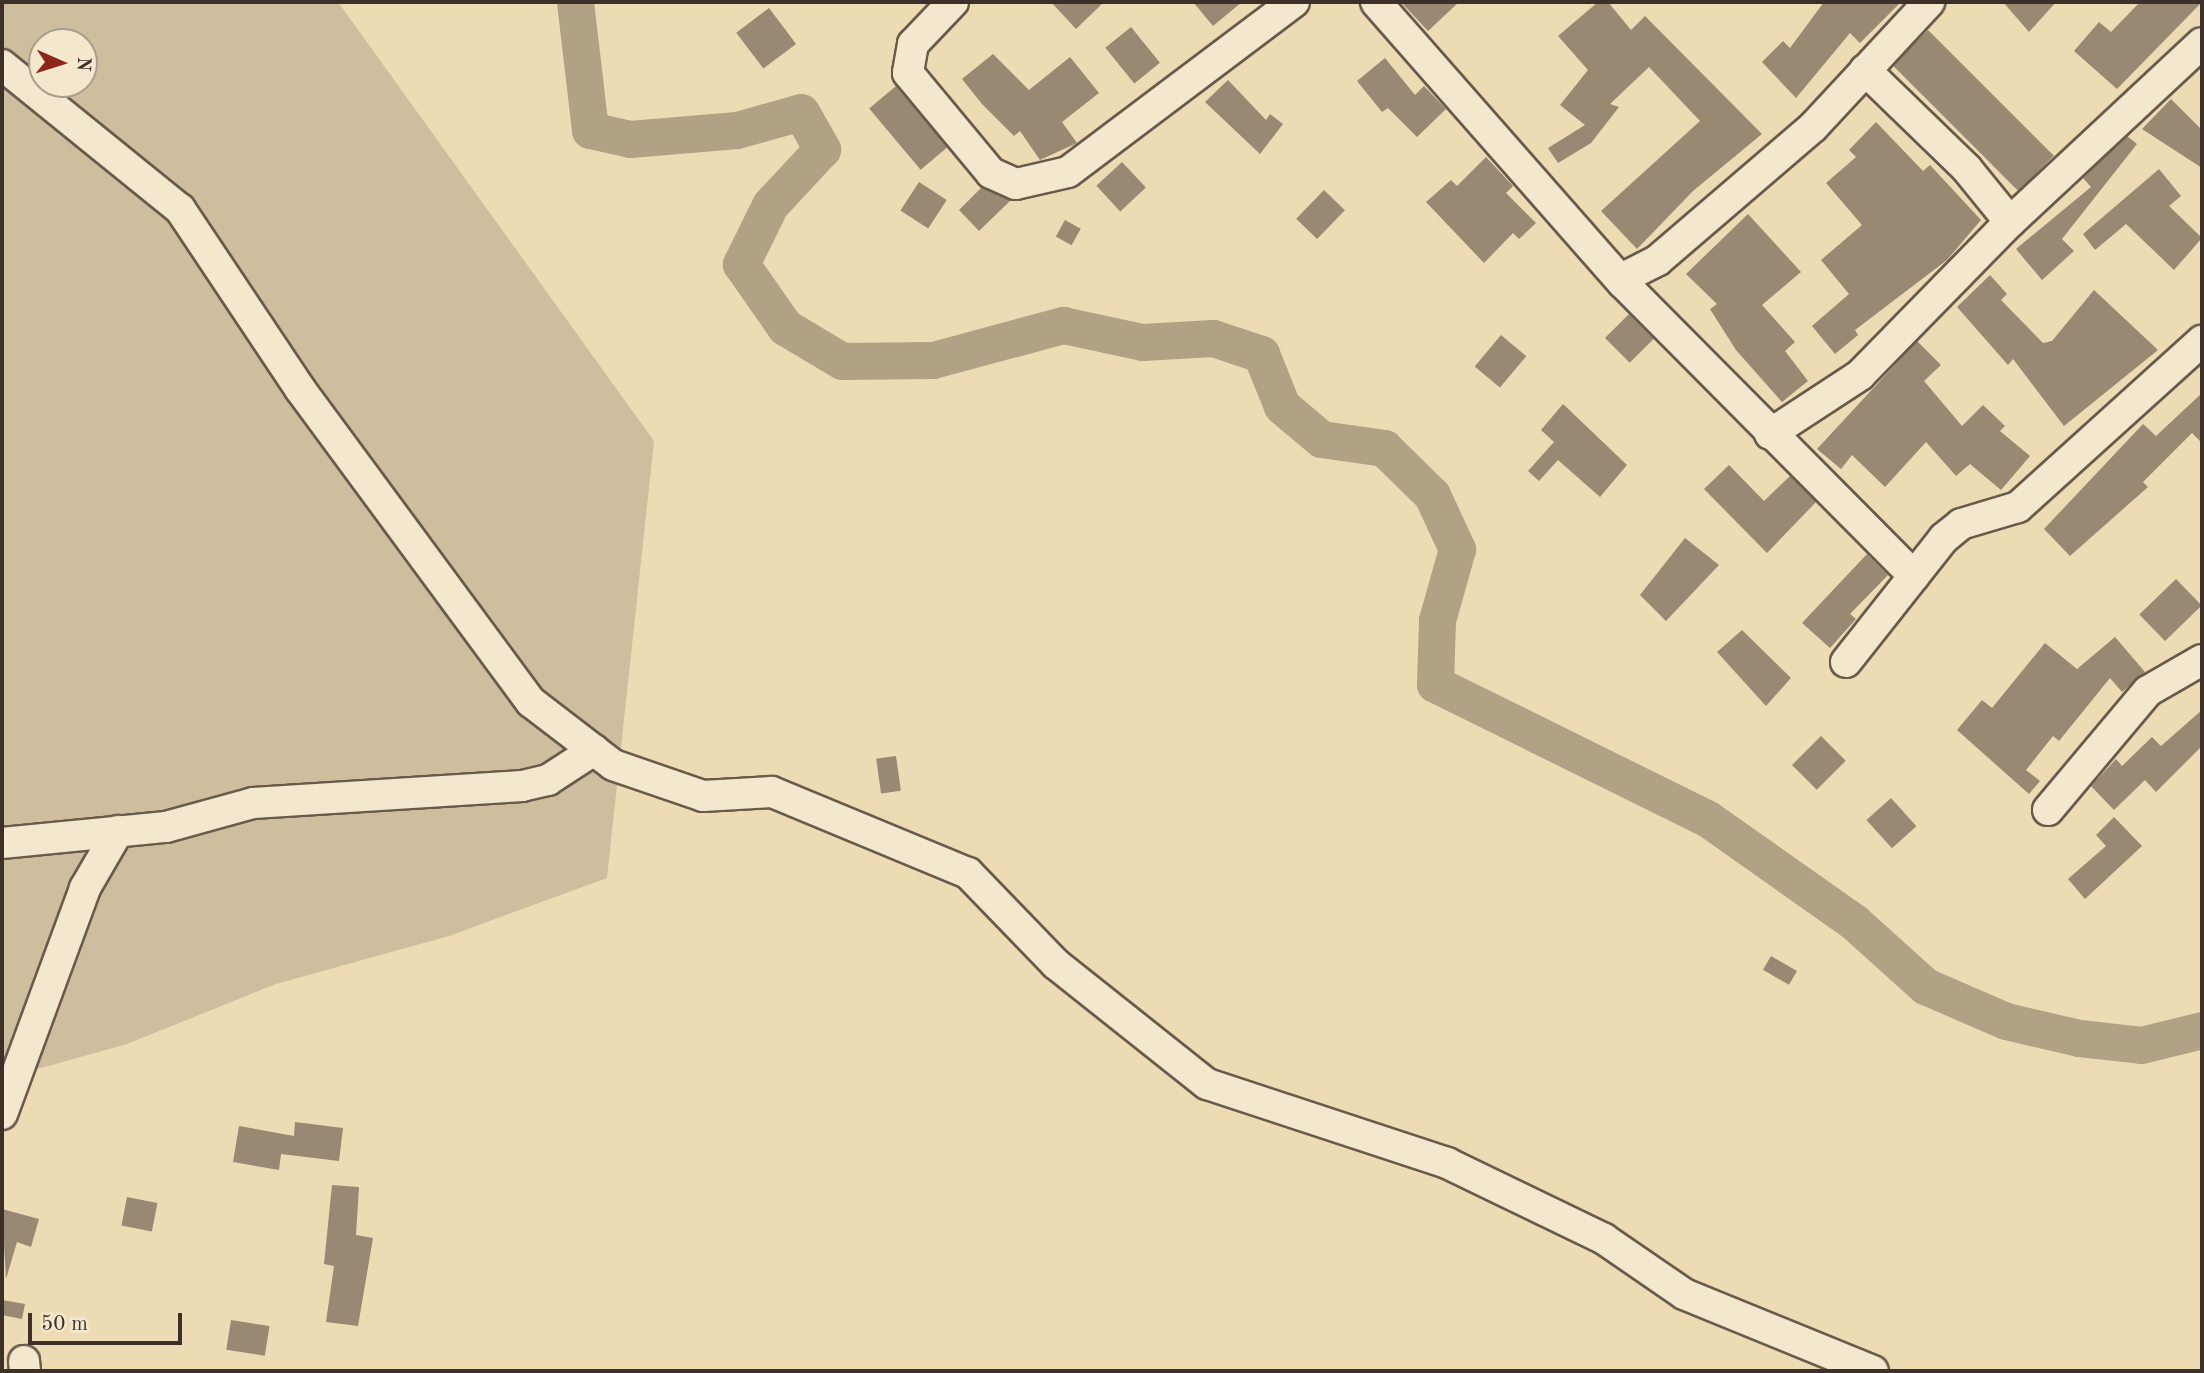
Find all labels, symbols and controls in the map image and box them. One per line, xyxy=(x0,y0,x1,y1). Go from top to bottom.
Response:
north arrow xyxy=(28,28,98,98)
text: N xyxy=(73,56,92,72)
scale bar xyxy=(32,1300,186,1344)
text: 50 m xyxy=(41,1314,88,1335)

